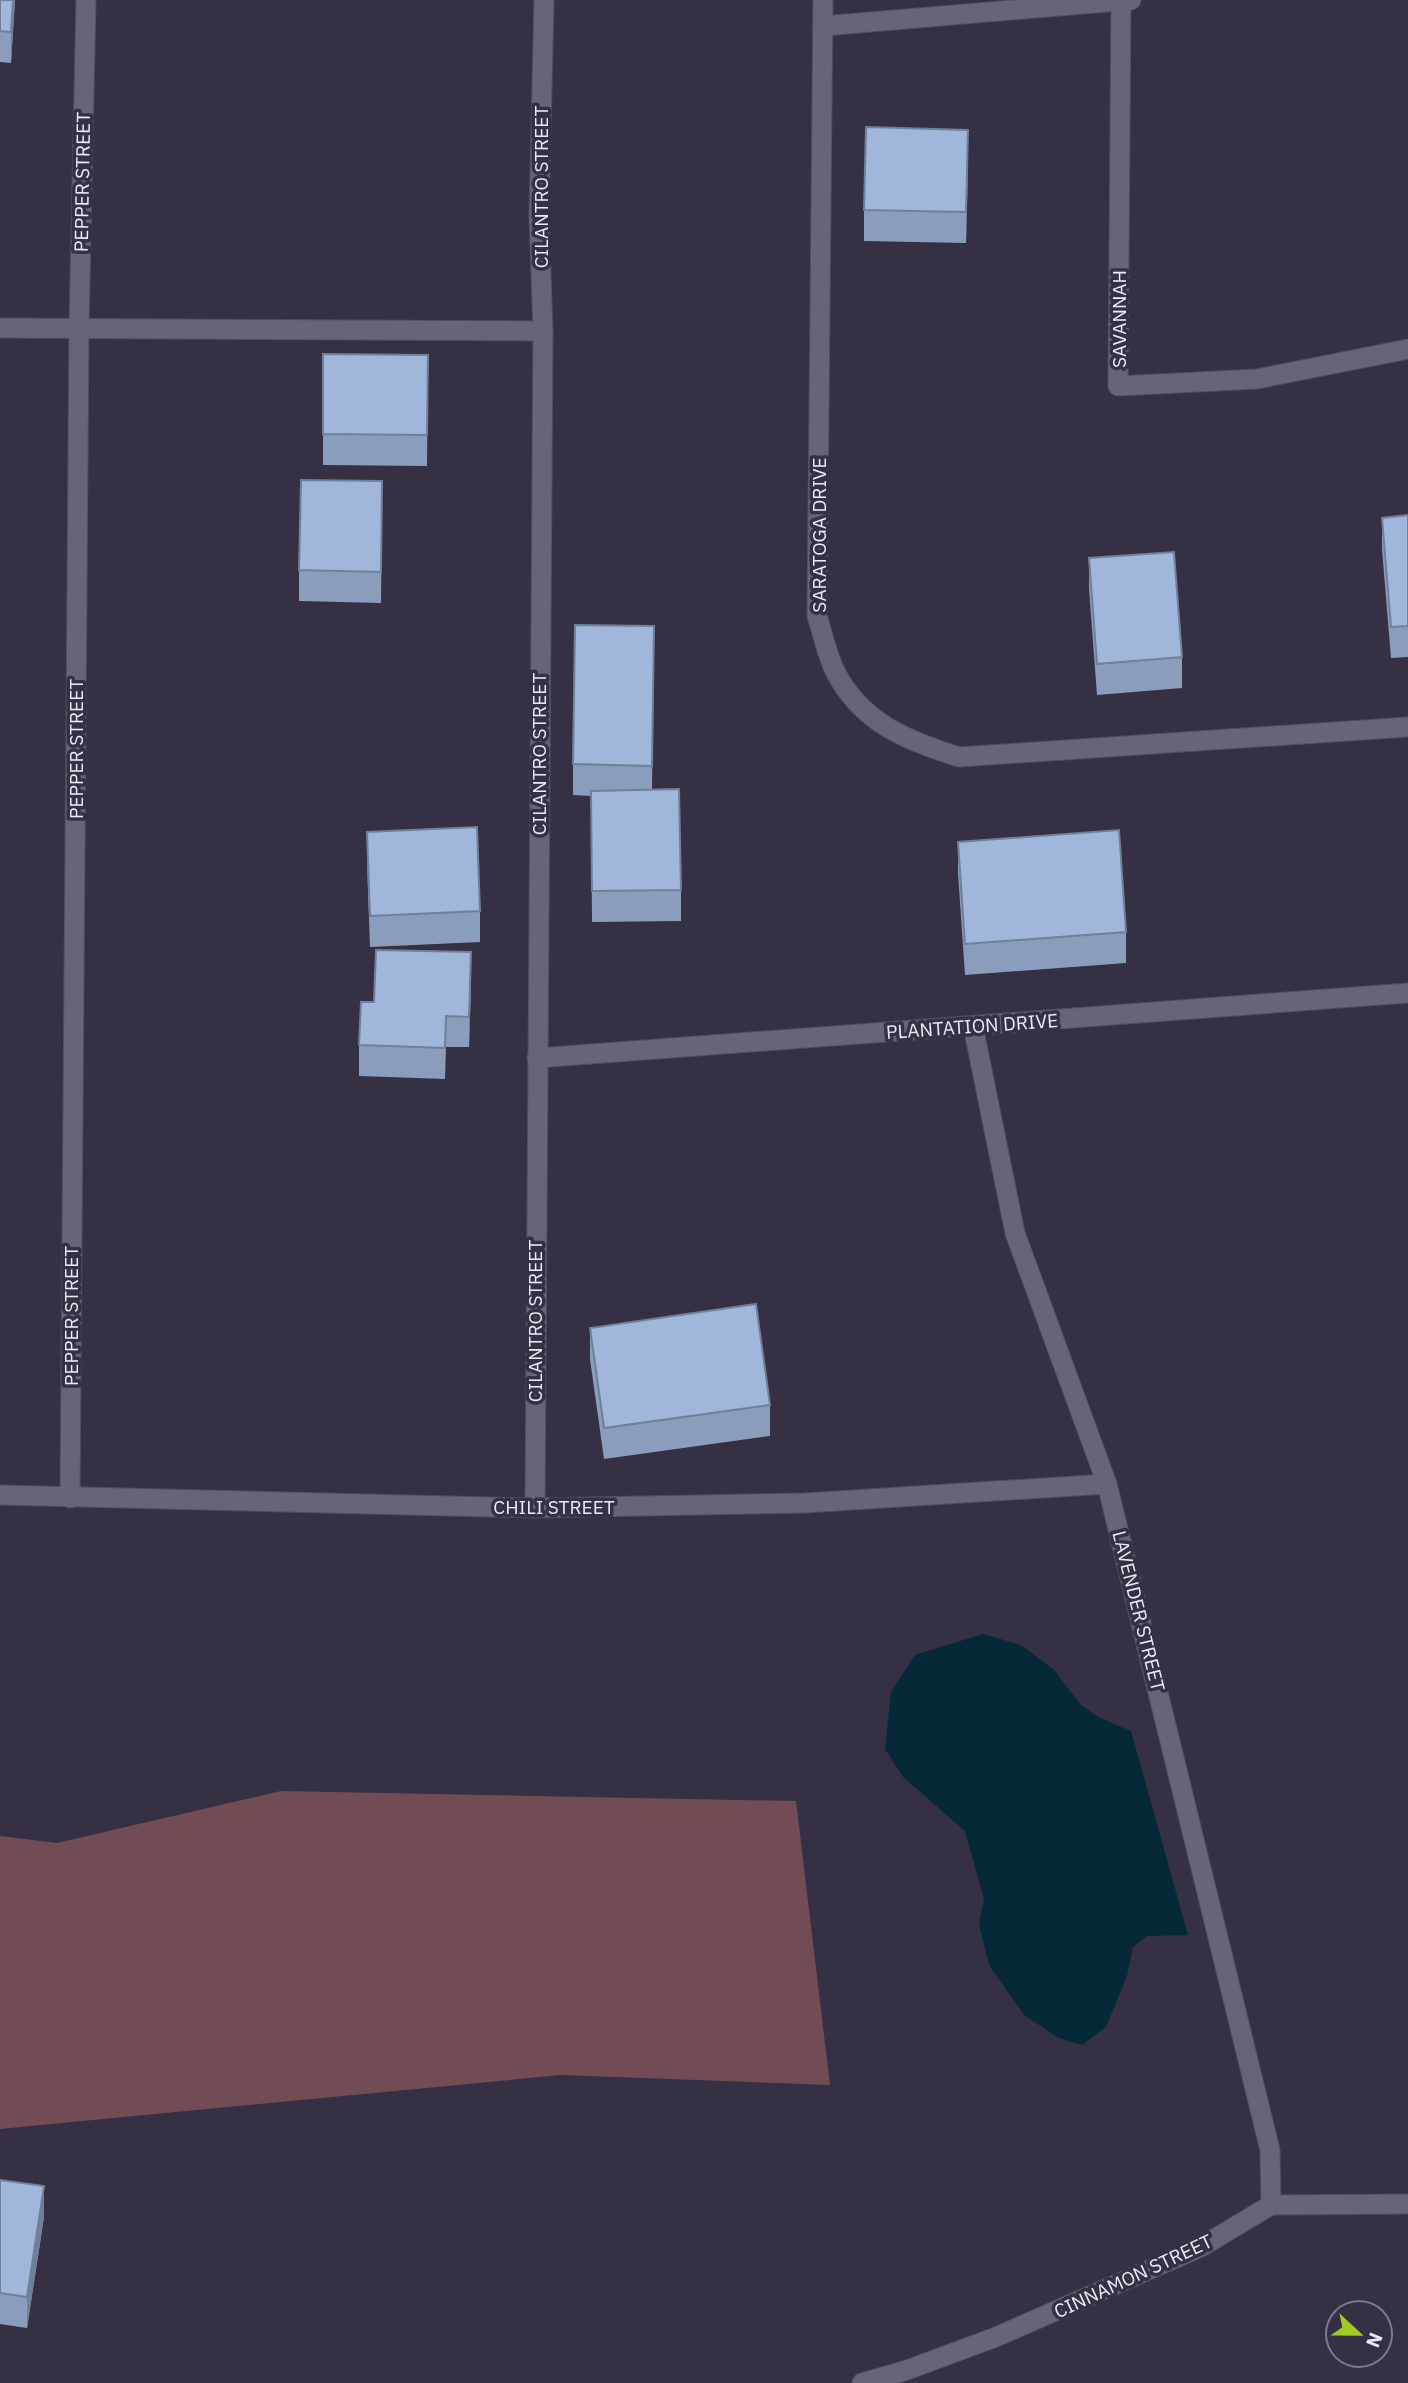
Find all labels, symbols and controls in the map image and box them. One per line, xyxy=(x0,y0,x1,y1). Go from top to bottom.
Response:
street label: CILANTRO STREET xyxy=(529,106,553,268)
street label: PEPPER STREET xyxy=(69,112,95,252)
street label: SAVANNAH xyxy=(1107,270,1131,368)
street label: SARATOGA DRIVE xyxy=(807,457,831,613)
street label: CILANTRO STREET xyxy=(527,673,551,835)
street label: PEPPER STREET xyxy=(64,679,88,819)
street label: PLANTATION DRIVE xyxy=(885,1008,1059,1044)
street label: CILANTRO STREET xyxy=(523,1240,547,1402)
street label: PEPPER STREET xyxy=(59,1246,83,1386)
street label: CHILI STREET xyxy=(493,1495,615,1519)
street label: LAVENDER STREET xyxy=(1107,1528,1171,1694)
street label: CINNAMON STREET xyxy=(1050,2229,1216,2323)
north arrow xyxy=(1324,2299,1394,2369)
text: N xyxy=(1361,2329,1388,2351)

